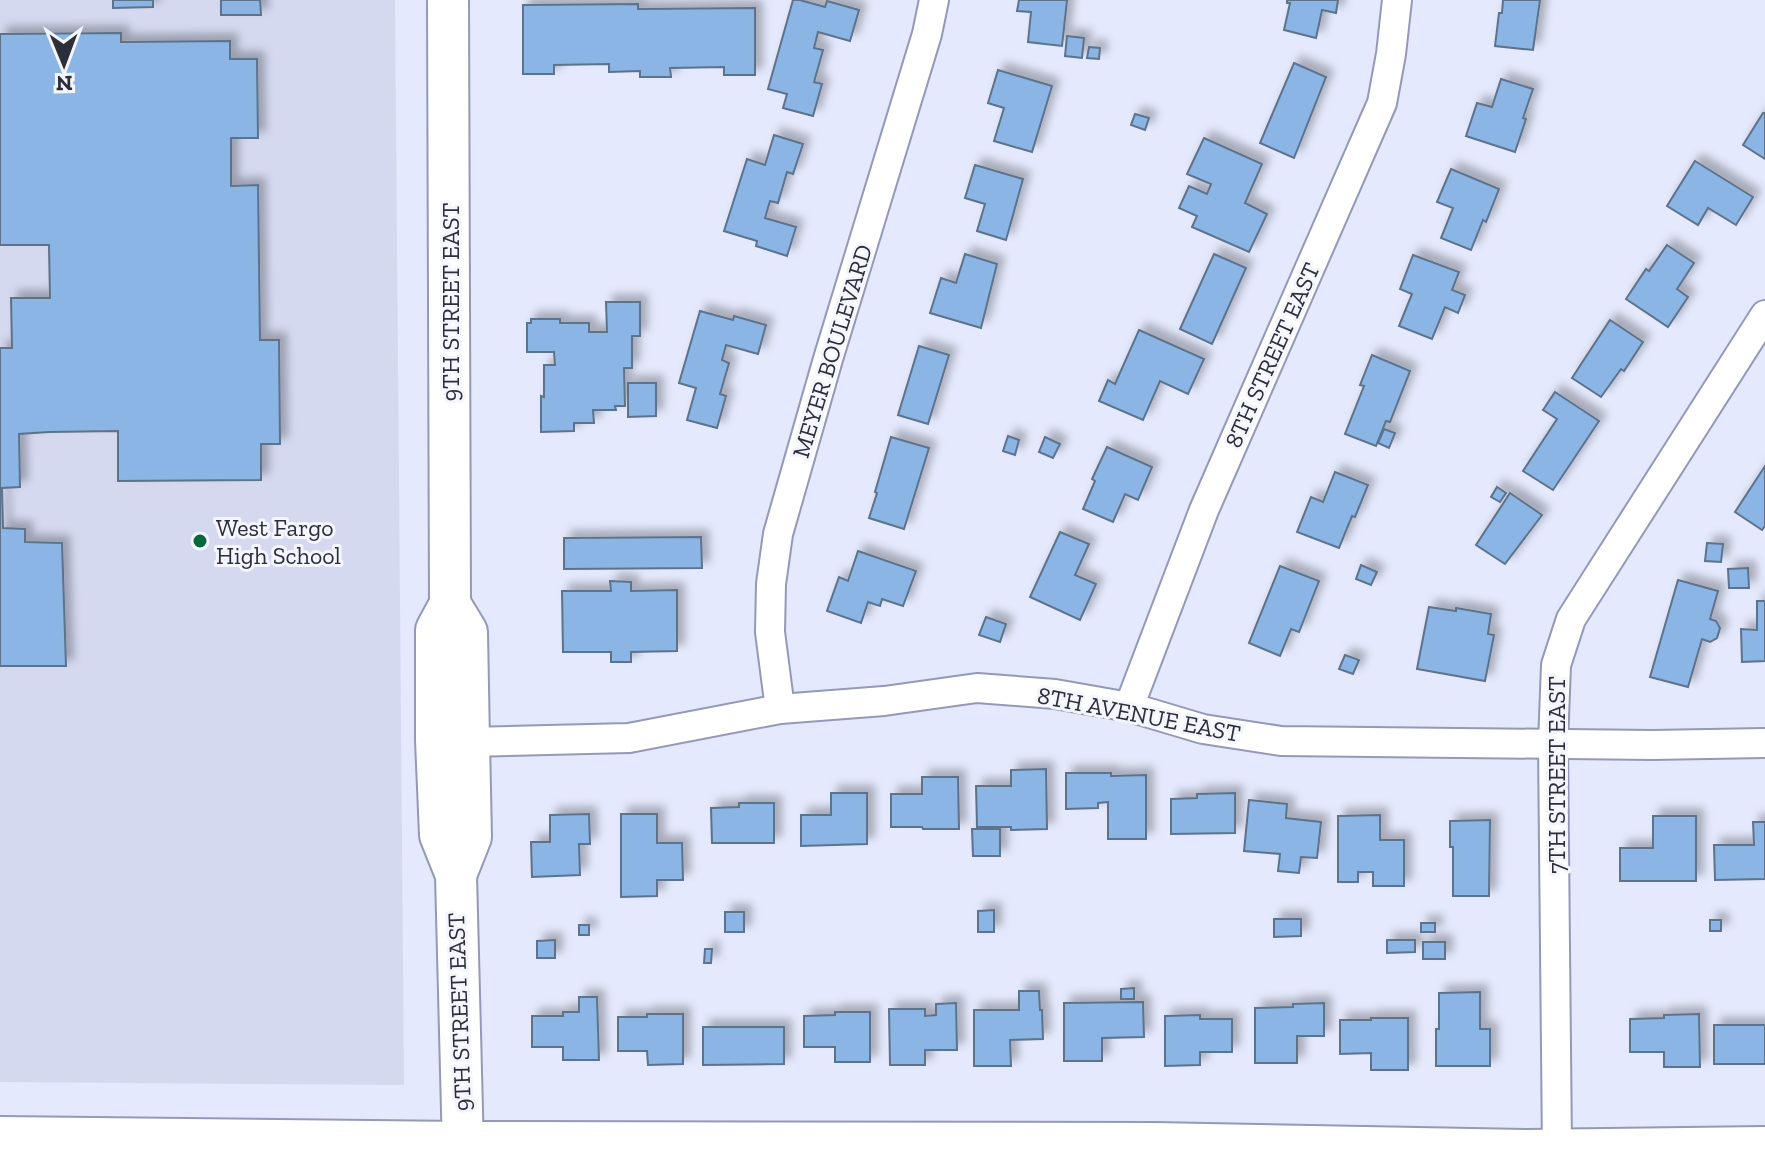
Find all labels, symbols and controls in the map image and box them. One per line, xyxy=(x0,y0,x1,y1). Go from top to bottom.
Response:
north arrow xyxy=(24,24,104,104)
text: N xyxy=(55,70,73,97)
street label: 9TH STREET EAST xyxy=(436,202,465,401)
street label: MEYER BOULEVARD xyxy=(786,241,878,461)
street label: 8TH STREET EAST xyxy=(1218,258,1326,452)
place label: West Fargo High School xyxy=(216,513,341,570)
marker: West Fargo High School xyxy=(191,532,209,550)
street label: 7TH STREET EAST xyxy=(1542,676,1571,874)
street label: 8TH AVENUE EAST xyxy=(1035,680,1243,748)
street label: 9TH STREET EAST xyxy=(441,912,477,1112)

